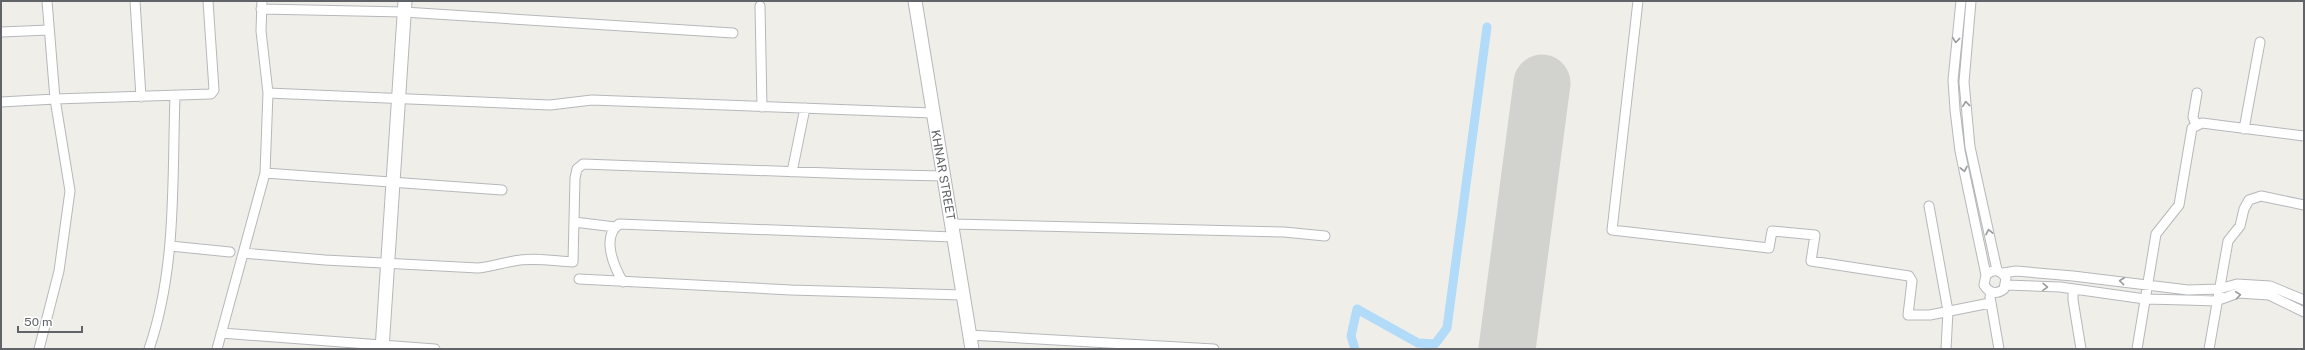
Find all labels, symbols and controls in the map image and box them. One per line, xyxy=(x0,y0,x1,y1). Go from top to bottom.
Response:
one-way arrow xyxy=(1952,37,1961,43)
one-way arrow xyxy=(1962,101,1971,107)
street label: KHNAR STREET xyxy=(928,129,958,221)
one-way arrow xyxy=(1959,166,1967,172)
one-way arrow xyxy=(1985,229,1993,235)
one-way arrow xyxy=(2119,277,2125,286)
one-way arrow xyxy=(2042,283,2048,291)
one-way arrow xyxy=(2235,291,2241,300)
scale bar xyxy=(18,308,82,334)
text: 50 m xyxy=(24,315,52,329)

